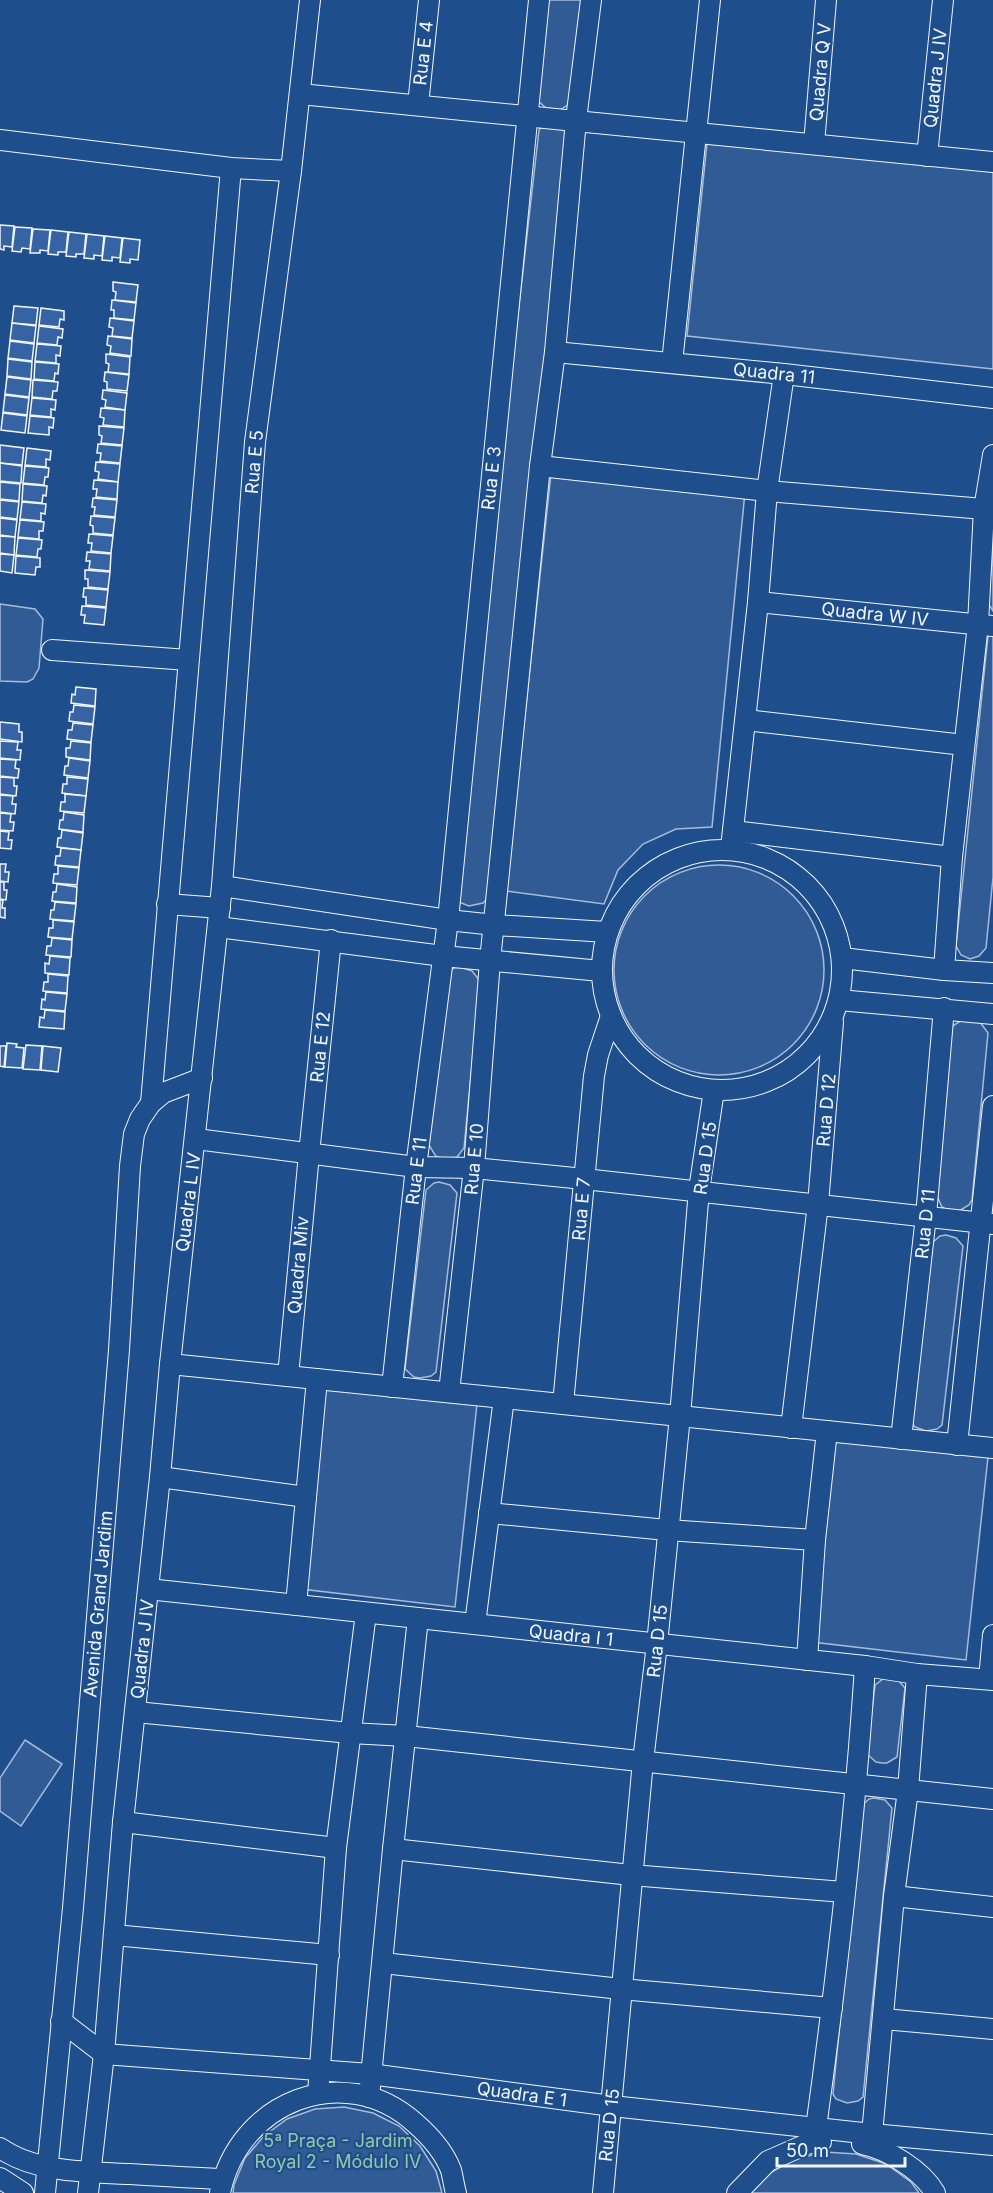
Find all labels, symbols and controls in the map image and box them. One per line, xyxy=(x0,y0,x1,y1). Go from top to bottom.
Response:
street label: Rua E 4 xyxy=(409,20,437,86)
street label: Quadra Q V xyxy=(805,22,835,122)
street label: Quadra J IV xyxy=(919,27,951,129)
street label: Quadra 11 xyxy=(732,358,816,388)
street label: Rua E 5 xyxy=(241,429,267,495)
street label: Rua E 3 xyxy=(477,445,505,511)
street label: Quadra W IV xyxy=(820,598,930,630)
street label: Rua E 12 xyxy=(306,1010,334,1084)
street label: Rua D 12 xyxy=(812,1072,840,1148)
street label: Rua D 15 xyxy=(689,1120,721,1196)
street label: Rua E 10 xyxy=(460,1122,488,1196)
street label: Rua E 11 xyxy=(401,1136,431,1206)
street label: Quadra L IV xyxy=(171,1151,205,1253)
street label: Rua E 7 xyxy=(568,1176,594,1242)
street label: Rua D 11 xyxy=(911,1188,939,1260)
street label: Quadra Miv xyxy=(283,1215,313,1315)
street label: Avenida Grand Jardim xyxy=(79,1510,117,1698)
street label: Quadra J IV xyxy=(126,1598,158,1700)
street label: Rua D 15 xyxy=(643,1603,671,1679)
street label: Quadra I 1 xyxy=(528,1620,614,1650)
street label: Quadra E 1 xyxy=(476,2077,568,2111)
street label: Rua D 15 xyxy=(595,2087,623,2163)
park label: 5ª Praça - Jardim Royal 2 - Módulo IV xyxy=(255,2130,421,2172)
scale bar xyxy=(777,2130,904,2168)
text: 50 m xyxy=(786,2140,829,2161)

